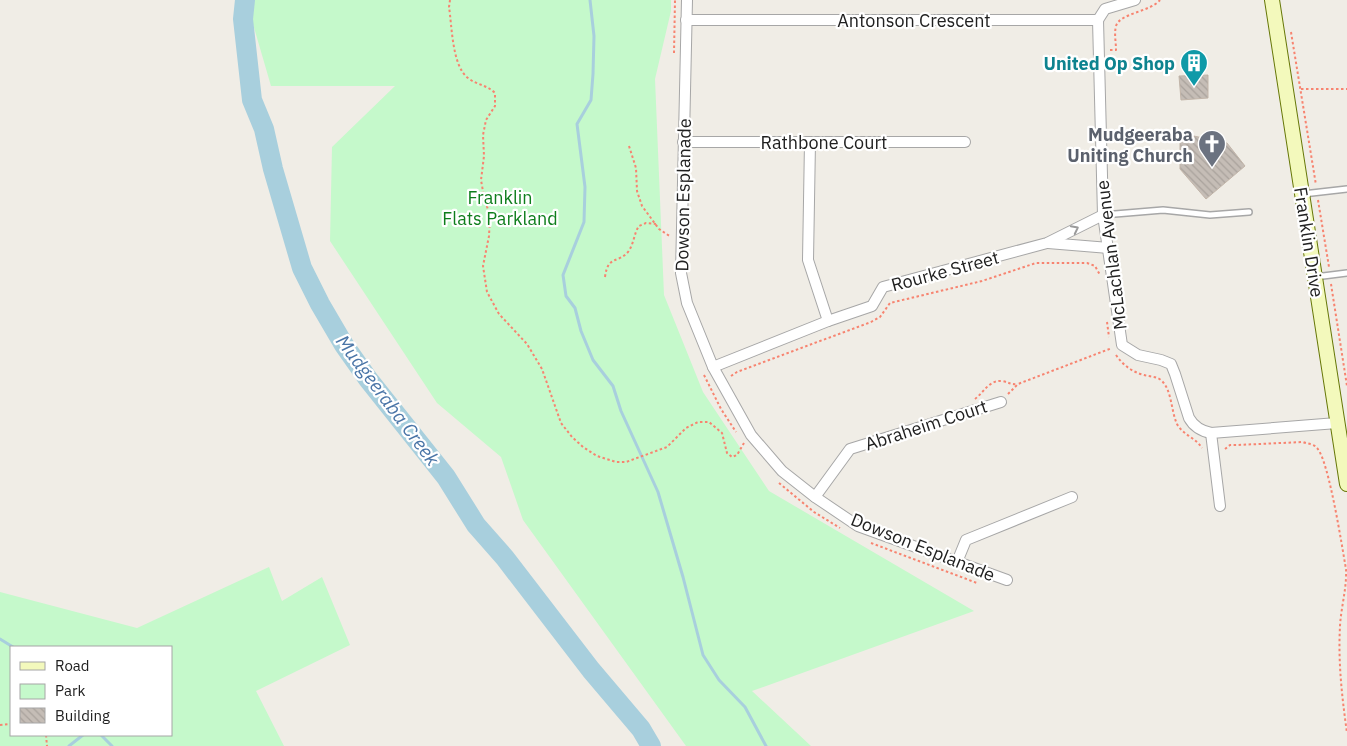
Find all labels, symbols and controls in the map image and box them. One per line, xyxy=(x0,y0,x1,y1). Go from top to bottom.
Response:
street label: Antonson Crescent xyxy=(837,9,991,32)
building icon: United Op Shop xyxy=(1179,48,1209,87)
place label: United Op Shop xyxy=(1043,52,1175,75)
street label: Dowson Esplanade xyxy=(670,118,696,272)
place label: Mudgeeraba Uniting Church xyxy=(1067,123,1193,167)
church icon: Mudgeeraba Uniting Church xyxy=(1197,129,1227,168)
street label: Rathbone Court xyxy=(761,131,887,154)
street label: McLachlan Avenue xyxy=(1090,179,1132,331)
street label: Franklin Drive xyxy=(1289,185,1329,299)
park label: Franklin Flats Parkland xyxy=(442,186,558,230)
one-way arrow xyxy=(1070,225,1079,235)
street label: Rourke Street xyxy=(888,246,1002,296)
water label: Mudgeeraba Creek xyxy=(331,330,446,471)
street label: Abraheim Court xyxy=(862,394,990,456)
street label: Dowson Esplanade xyxy=(848,508,999,586)
legend xyxy=(10,646,172,736)
text: Road xyxy=(55,656,90,675)
text: Park xyxy=(55,681,85,700)
text: Building xyxy=(55,706,110,725)

